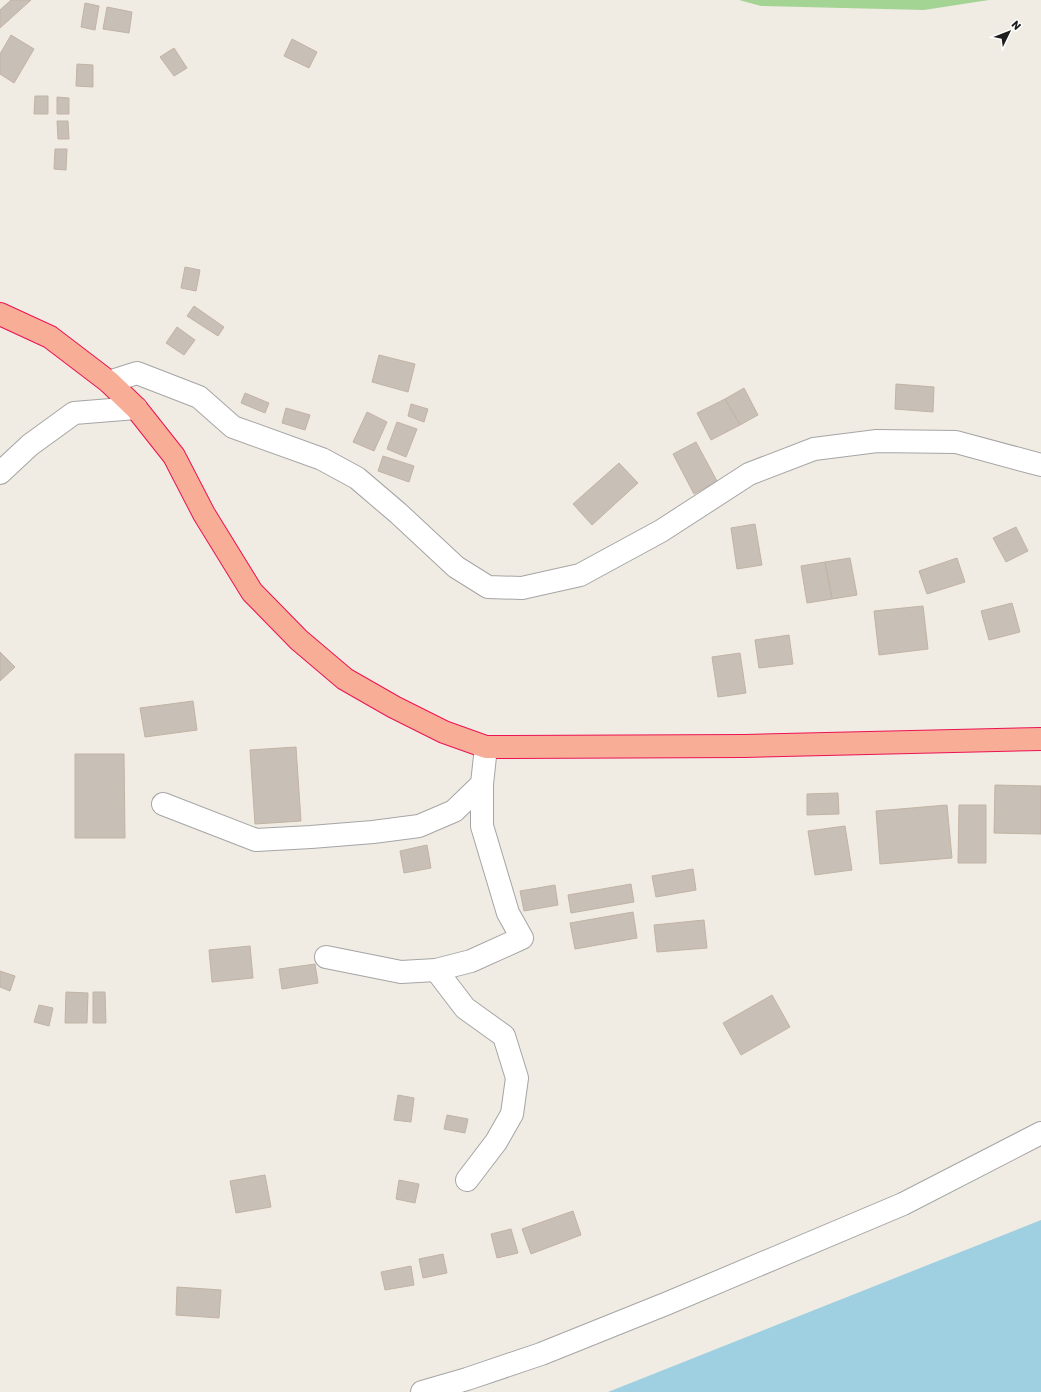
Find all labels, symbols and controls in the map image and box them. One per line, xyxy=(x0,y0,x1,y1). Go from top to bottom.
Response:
north arrow xyxy=(989,12,1029,52)
text: N xyxy=(1008,18,1023,33)

